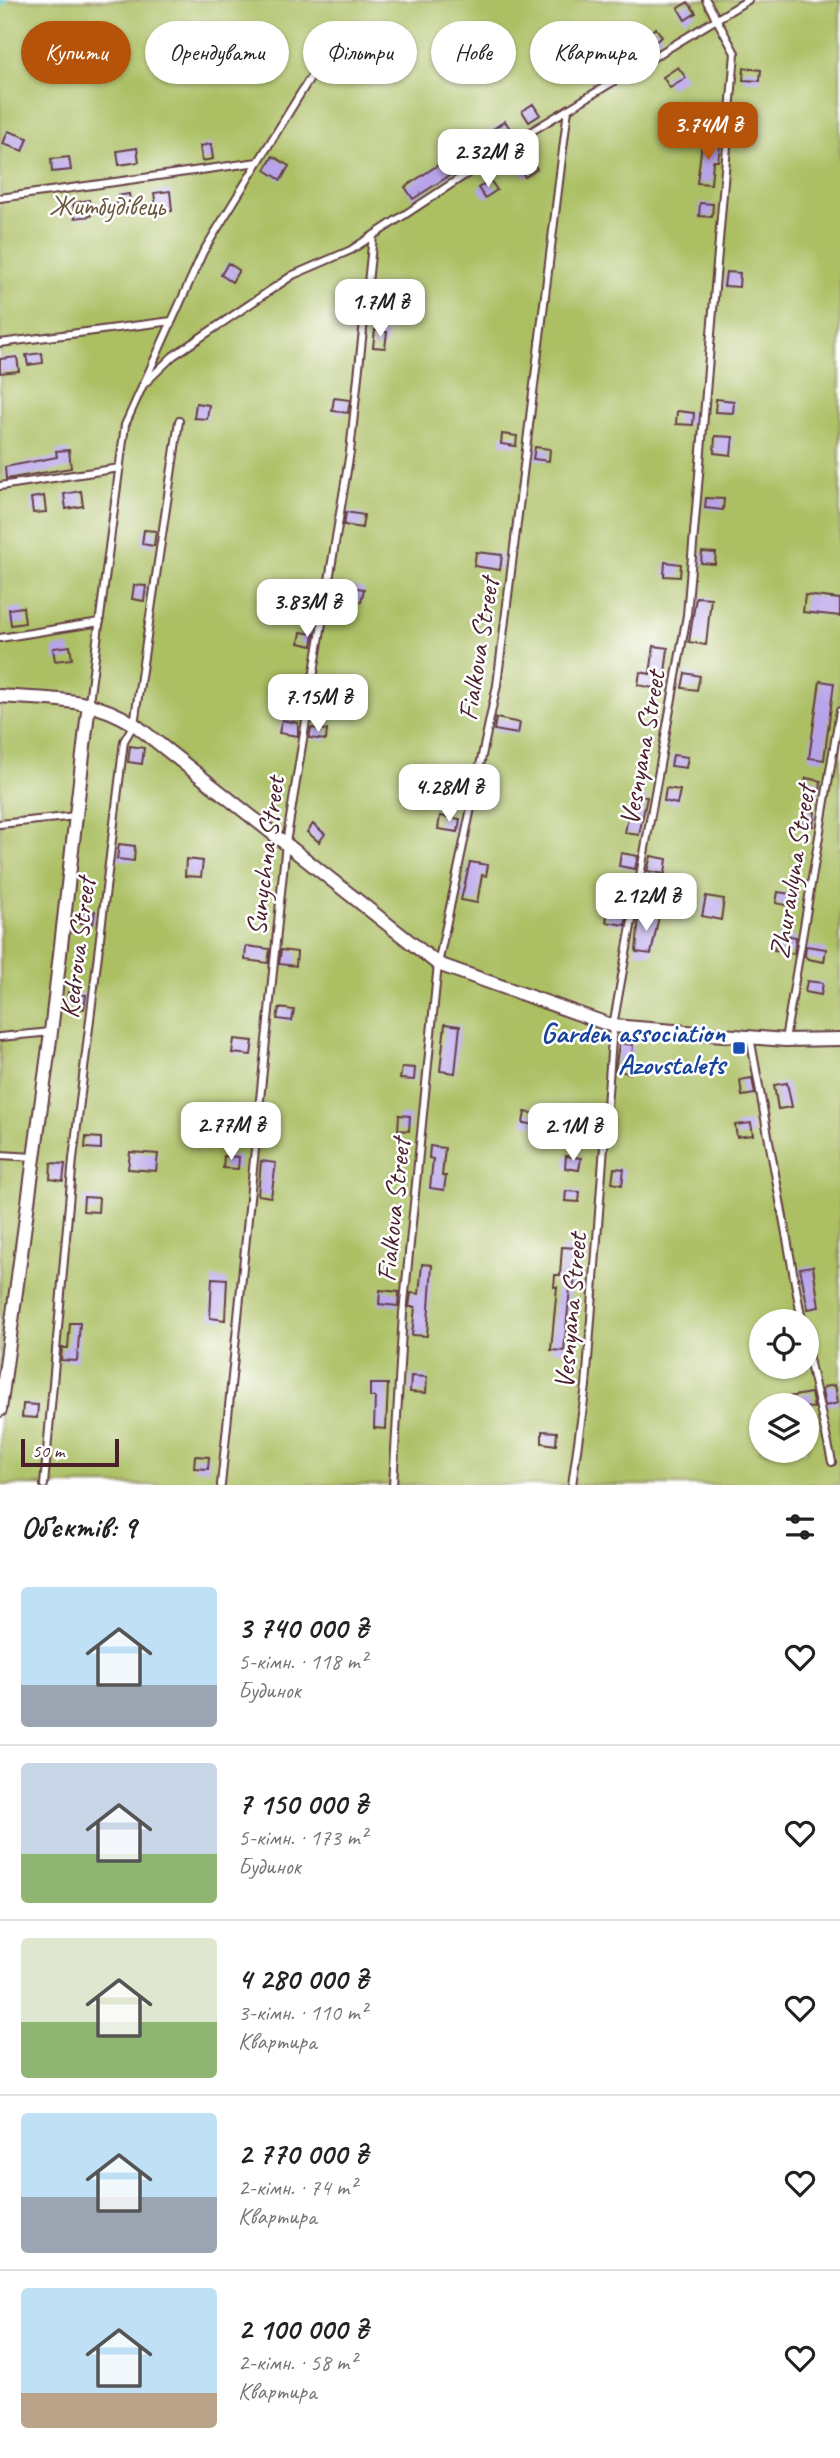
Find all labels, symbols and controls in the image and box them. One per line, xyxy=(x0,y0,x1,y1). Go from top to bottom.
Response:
chip: Купити xyxy=(21,21,131,84)
chip: Орендувати xyxy=(145,21,289,84)
chip: Фільтри xyxy=(303,21,417,84)
chip: Нове xyxy=(431,21,516,84)
chip: Квартира xyxy=(530,21,660,84)
pin: 3.74M ₴ xyxy=(643,102,773,162)
text: 3.74M ₴ xyxy=(674,110,742,139)
pin: 2.32M ₴ xyxy=(423,130,553,189)
text: 2.32M ₴ xyxy=(454,137,522,166)
park label: Житбудівець xyxy=(49,188,167,223)
pin: 1.7M ₴ xyxy=(323,280,437,339)
text: 1.7M ₴ xyxy=(351,287,409,316)
street label: Fialkova Street xyxy=(449,572,507,723)
pin: 3.83M ₴ xyxy=(242,580,372,639)
text: 3.83M ₴ xyxy=(273,587,341,616)
street label: Vesnyana Street xyxy=(611,665,673,828)
pin: 7.15M ₴ xyxy=(253,674,383,734)
text: 7.15M ₴ xyxy=(284,682,352,711)
pin: 4.28M ₴ xyxy=(384,764,514,824)
street label: Sunychna Street xyxy=(238,772,292,938)
text: 4.28M ₴ xyxy=(415,772,483,801)
street label: Zhuravlyna Street xyxy=(761,779,824,961)
street label: Kedrova Street xyxy=(51,872,103,1020)
pin: 2.12M ₴ xyxy=(581,874,711,933)
text: 2.12M ₴ xyxy=(612,881,680,910)
place label: Garden association Azovstalets xyxy=(541,1015,728,1082)
marker: Garden association Azovstalets xyxy=(731,1040,747,1056)
pin: 2.77M ₴ xyxy=(166,1102,296,1162)
pin: 2.1M ₴ xyxy=(516,1104,630,1163)
text: 2.77M ₴ xyxy=(197,1110,265,1139)
text: 2.1M ₴ xyxy=(544,1111,602,1140)
street label: Fialkova Street xyxy=(368,1133,418,1283)
street label: Vesnyana Street xyxy=(546,1229,594,1390)
map controls xyxy=(749,1309,819,1463)
button: locate xyxy=(749,1309,819,1379)
button: layers xyxy=(749,1393,819,1463)
scale bar xyxy=(21,1436,119,1468)
text: 50 m xyxy=(32,1439,64,1463)
text: Об’єктів: 9 xyxy=(21,1508,136,1546)
icon: filters xyxy=(781,1508,819,1546)
text: 3 740 000 ₴ xyxy=(238,1609,368,1647)
icon: home xyxy=(77,1615,161,1699)
icon: heart xyxy=(781,1638,819,1676)
text: 5-кімн. · 118 m² xyxy=(238,1647,367,1676)
text: Будинок xyxy=(238,1676,301,1705)
text: 7 150 000 ₴ xyxy=(238,1785,367,1823)
icon: home xyxy=(77,1791,161,1875)
icon: heart xyxy=(781,1814,819,1852)
text: 5-кімн. · 173 m² xyxy=(238,1823,367,1852)
text: Будинок xyxy=(238,1852,301,1881)
text: 4 280 000 ₴ xyxy=(238,1960,368,1998)
icon: home xyxy=(77,1966,161,2050)
icon: heart xyxy=(781,1989,819,2027)
text: 3-кімн. · 110 m² xyxy=(238,1998,367,2027)
text: Квартира xyxy=(238,2027,316,2056)
text: 2 770 000 ₴ xyxy=(238,2135,368,2173)
icon: home xyxy=(77,2141,161,2225)
icon: heart xyxy=(781,2164,819,2202)
text: 2-кімн. · 74 m² xyxy=(238,2173,356,2202)
text: Квартира xyxy=(238,2202,316,2231)
text: 2 100 000 ₴ xyxy=(238,2310,368,2348)
icon: home xyxy=(77,2316,161,2400)
icon: heart xyxy=(781,2339,819,2377)
text: 2-кімн. · 58 m² xyxy=(238,2348,356,2377)
text: Квартира xyxy=(238,2377,316,2406)

